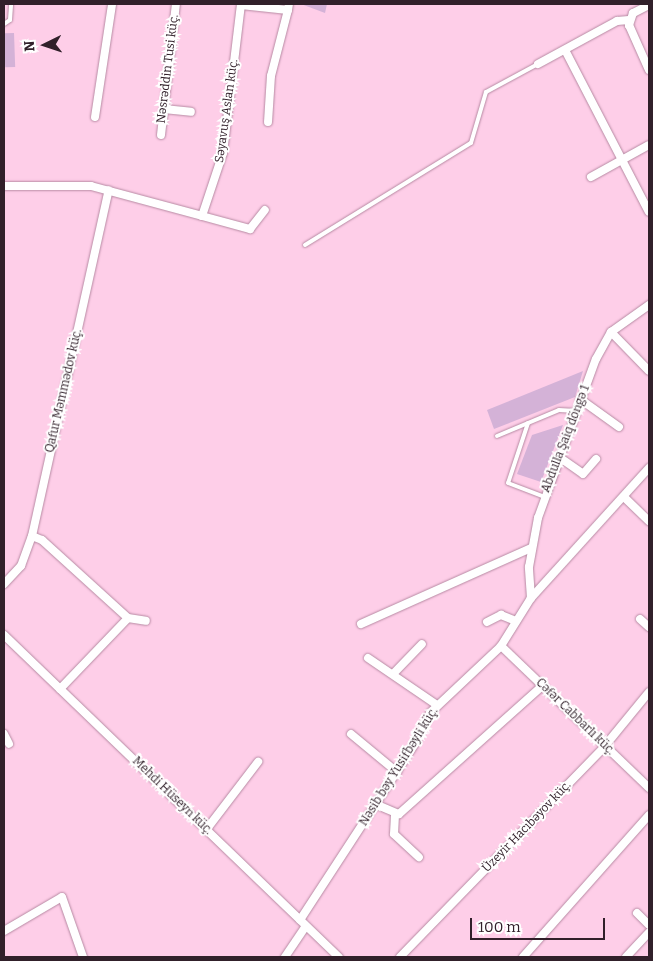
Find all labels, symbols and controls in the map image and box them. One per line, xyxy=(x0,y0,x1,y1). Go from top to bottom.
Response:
street label: Nəsrəddin Tusi küç. xyxy=(154,14,182,124)
north arrow xyxy=(20,20,70,70)
text: N xyxy=(21,40,38,52)
street label: Səyavuş Aslan küç. xyxy=(213,58,241,164)
street label: Qafur Məmmədov küç. xyxy=(43,328,85,454)
street label: Abdulla Şaiq döngə 1 xyxy=(539,383,593,495)
street label: Cəfər Cabbarlı küç. xyxy=(533,676,617,758)
street label: Nəsib bəy Yusifbəyli küç. xyxy=(357,705,441,829)
street label: Mehdi Hüseyn küç. xyxy=(129,754,215,838)
street label: Üzeyir Hacıbəyov küç. xyxy=(480,778,574,876)
scale bar xyxy=(473,908,608,940)
text: 100 m xyxy=(478,918,521,936)

